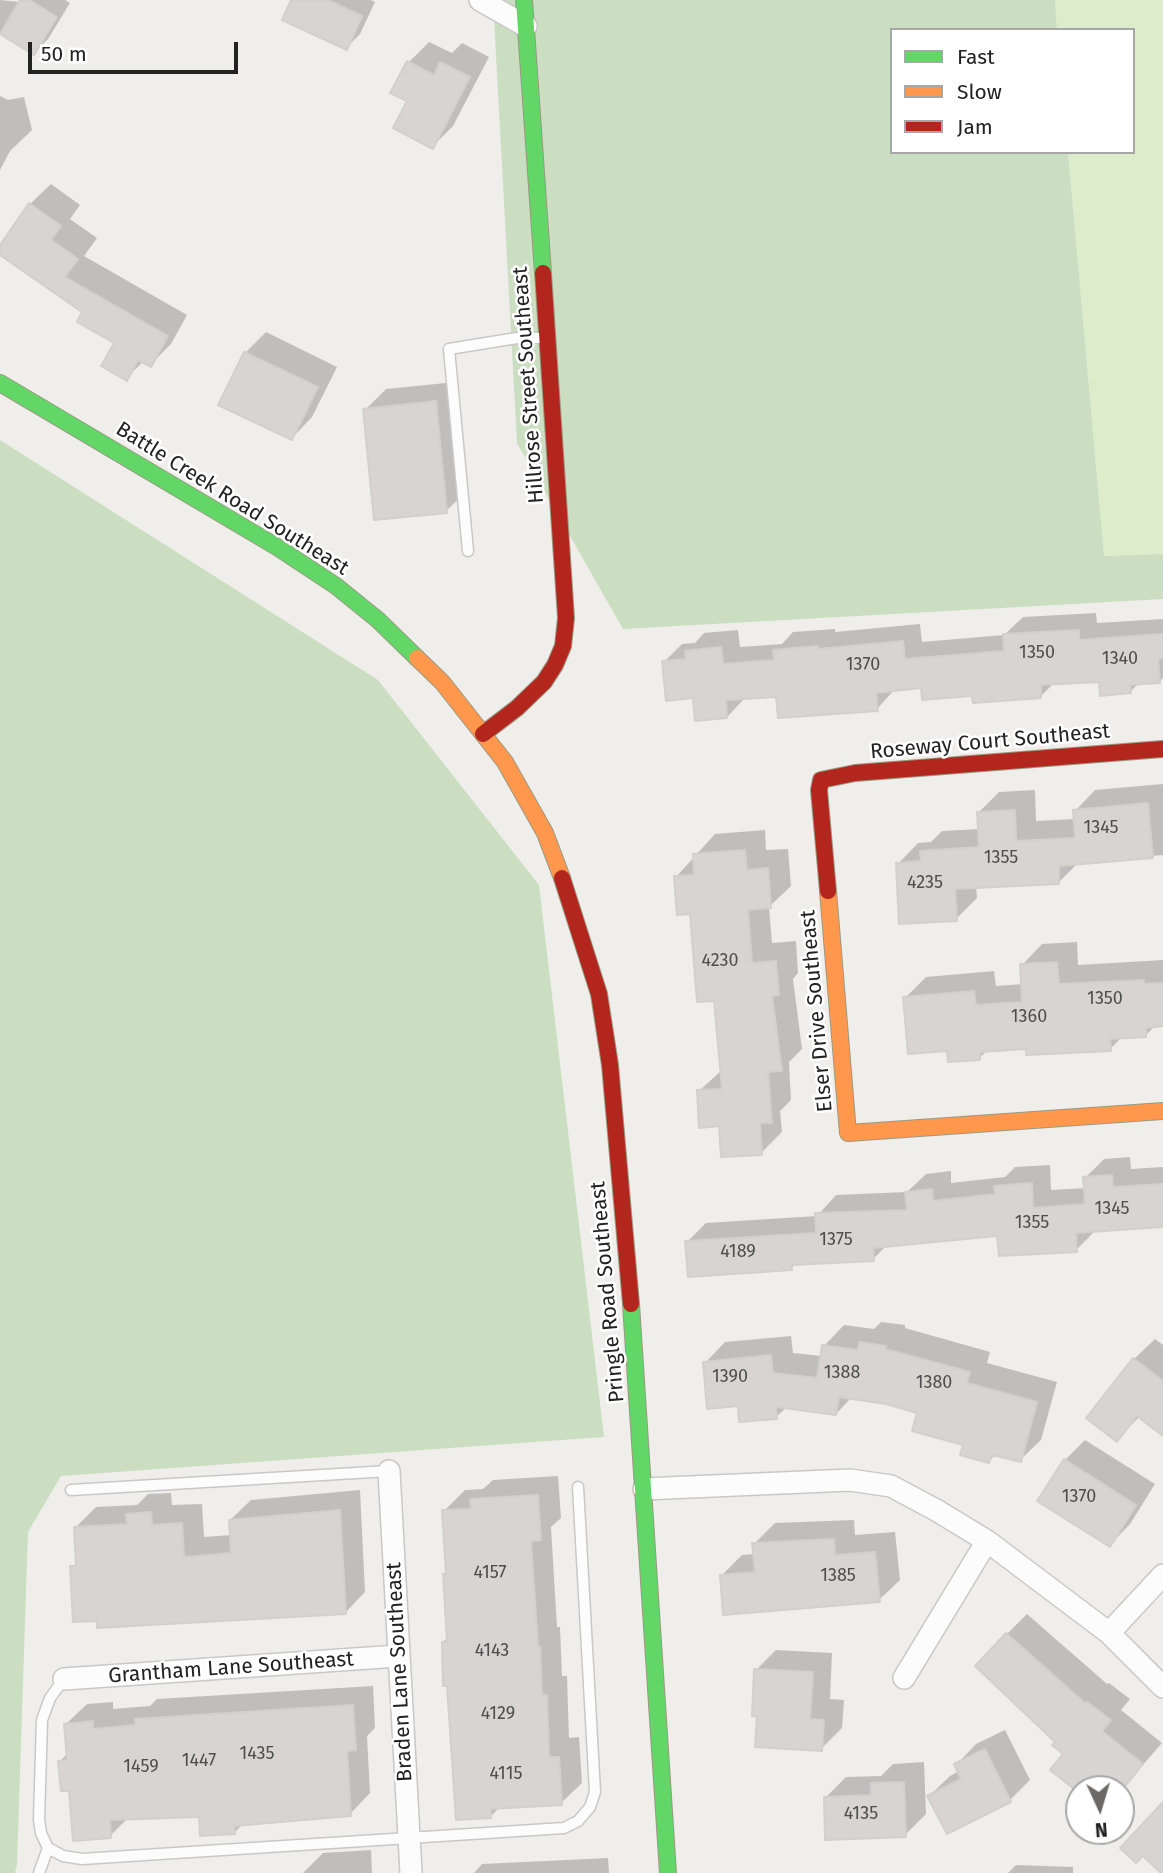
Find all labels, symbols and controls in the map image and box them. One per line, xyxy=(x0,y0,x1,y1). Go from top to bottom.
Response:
scale bar xyxy=(32,28,242,72)
legend xyxy=(890,28,1135,154)
text: 50 m xyxy=(41,41,87,67)
text: Fast xyxy=(957,44,995,70)
text: Slow xyxy=(957,79,1002,105)
text: Jam xyxy=(957,114,993,140)
street label: Hillrose Street Southeast xyxy=(508,266,550,504)
street label: Battle Creek Road Southeast xyxy=(111,417,353,581)
house number: 1350 xyxy=(1019,642,1055,664)
house number: 1340 xyxy=(1102,648,1138,670)
house number: 1370 xyxy=(846,654,880,676)
street label: Roseway Court Southeast xyxy=(869,719,1111,765)
house number: 1345 xyxy=(1083,817,1119,839)
house number: 1355 xyxy=(984,847,1018,869)
house number: 4235 xyxy=(907,872,943,894)
street label: Elser Drive Southeast xyxy=(796,909,838,1113)
house number: 4230 xyxy=(701,950,739,972)
house number: 1350 xyxy=(1087,988,1123,1010)
house number: 1360 xyxy=(1011,1006,1047,1028)
street label: Pringle Road Southeast xyxy=(586,1180,630,1404)
house number: 1345 xyxy=(1094,1198,1130,1220)
house number: 1355 xyxy=(1015,1212,1049,1234)
house number: 1375 xyxy=(819,1229,853,1251)
house number: 4189 xyxy=(720,1241,756,1263)
house number: 1388 xyxy=(824,1362,860,1384)
house number: 1390 xyxy=(712,1366,748,1388)
house number: 1380 xyxy=(916,1372,952,1394)
house number: 1370 xyxy=(1062,1486,1096,1508)
street label: Braden Lane Southeast xyxy=(382,1561,418,1783)
house number: 4157 xyxy=(474,1562,506,1584)
house number: 1385 xyxy=(820,1565,856,1587)
house number: 4143 xyxy=(475,1640,509,1662)
street label: Grantham Lane Southeast xyxy=(107,1647,355,1689)
house number: 4129 xyxy=(481,1703,515,1725)
house number: 1435 xyxy=(239,1743,275,1765)
house number: 1447 xyxy=(182,1750,216,1772)
house number: 1459 xyxy=(123,1756,159,1778)
house number: 4115 xyxy=(490,1763,522,1785)
north arrow xyxy=(1065,1775,1135,1845)
house number: 4135 xyxy=(844,1803,878,1825)
text: N xyxy=(1094,1818,1108,1841)

